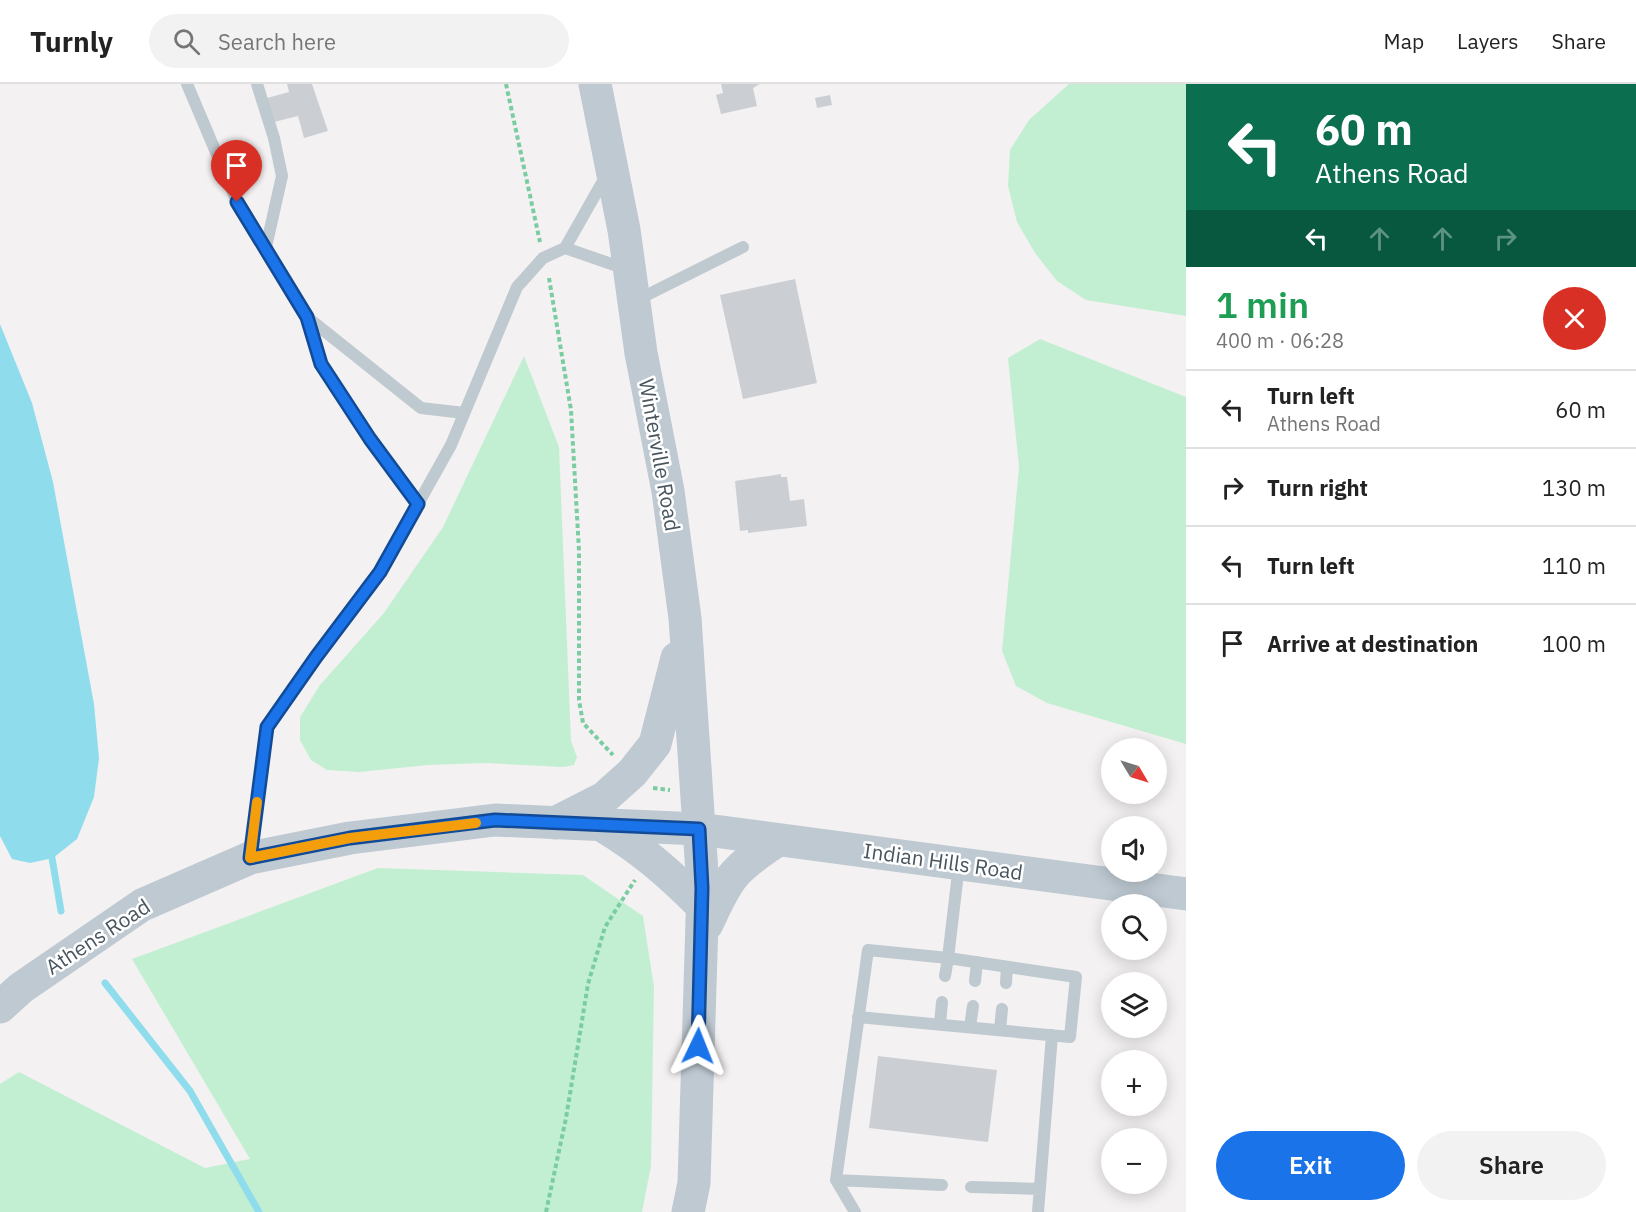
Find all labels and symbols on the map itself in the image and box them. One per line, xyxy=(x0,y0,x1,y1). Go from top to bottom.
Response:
pin xyxy=(211,140,262,202)
street label: Winterville Road xyxy=(633,376,687,533)
north arrow xyxy=(1101,738,1167,804)
street label: Indian Hills Road xyxy=(862,836,1025,886)
street label: Athens Road xyxy=(40,892,155,980)
position arrow xyxy=(666,1014,730,1078)

